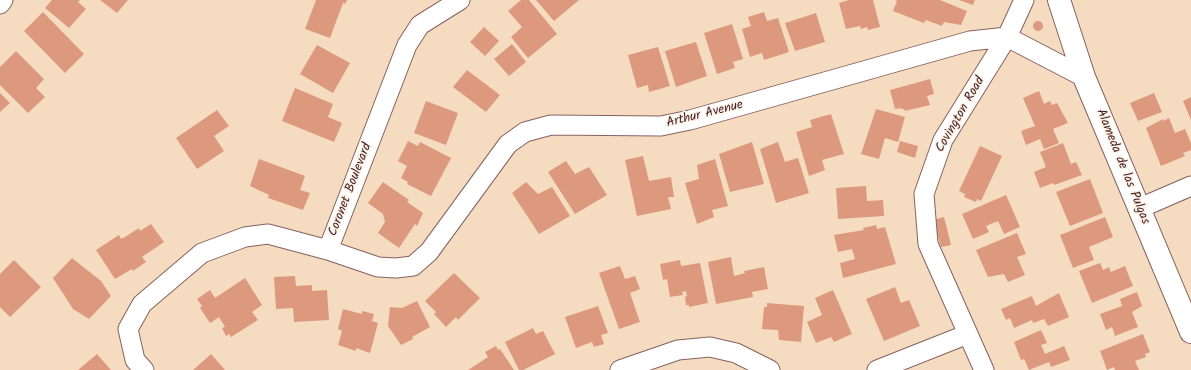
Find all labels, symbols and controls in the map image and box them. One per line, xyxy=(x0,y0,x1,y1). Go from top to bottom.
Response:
street label: Covington Road xyxy=(933,75,989,155)
street label: Arthur Avenue xyxy=(665,98,745,132)
street label: Alameda de las Pulgas xyxy=(1092,107,1152,227)
street label: Coronet Boulevard xyxy=(326,141,376,239)

